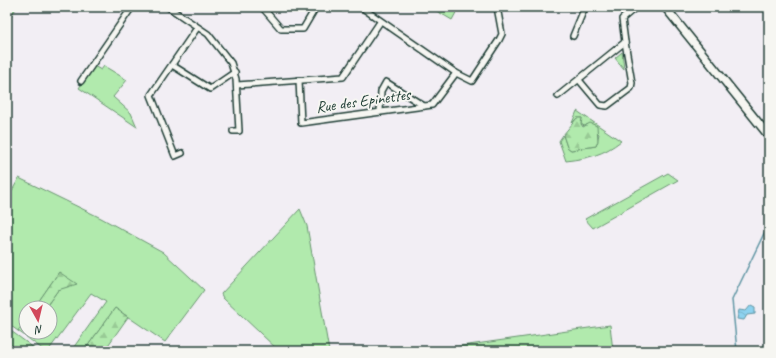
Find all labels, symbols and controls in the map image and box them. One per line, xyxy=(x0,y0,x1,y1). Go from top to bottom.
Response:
street label: Rue des Epinettes xyxy=(315,84,413,118)
north arrow xyxy=(18,300,58,340)
text: N xyxy=(33,322,44,338)

